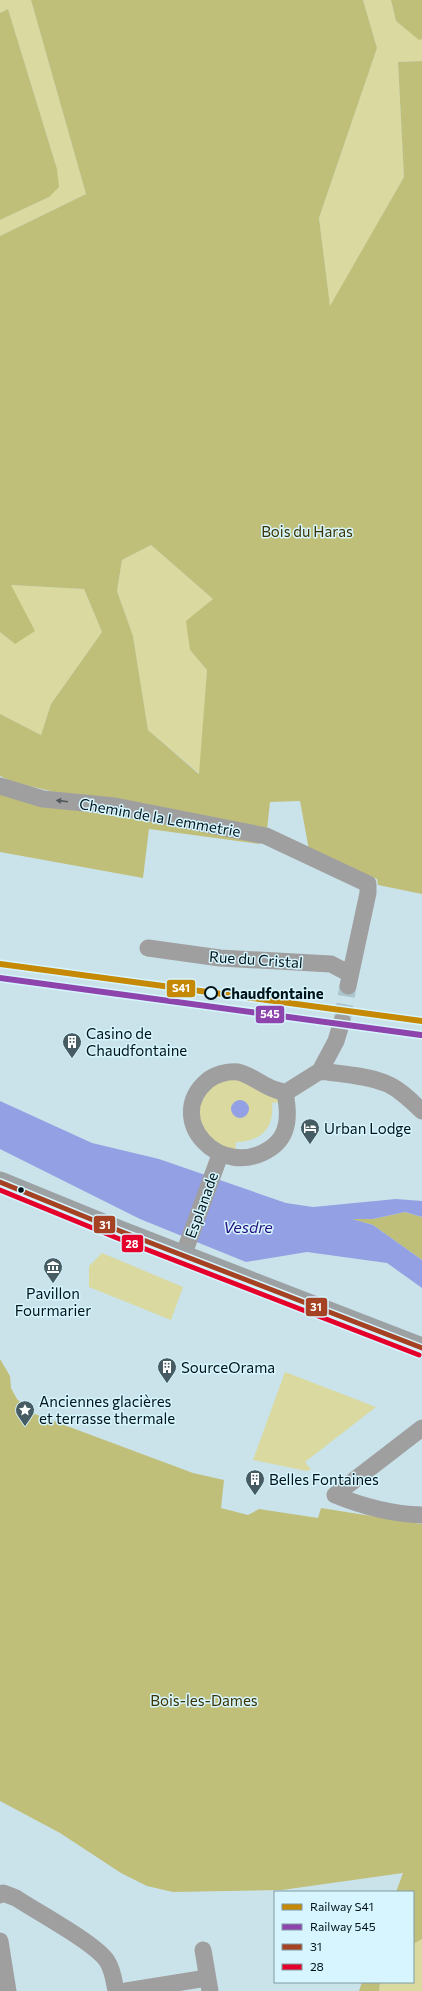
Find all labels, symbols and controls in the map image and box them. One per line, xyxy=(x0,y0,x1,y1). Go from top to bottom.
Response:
park label: Bois du Haras xyxy=(261,522,353,540)
street label: Chemin de la Lemmetrie xyxy=(78,794,242,840)
one-way arrow xyxy=(56,798,68,804)
street label: Rue du Cristal xyxy=(209,947,303,971)
line badge: S41 xyxy=(166,979,196,998)
text: S41 xyxy=(172,981,190,994)
place label: Chaudfontaine xyxy=(221,984,324,1002)
marker: Chaudfontaine xyxy=(204,986,218,1000)
line badge: 545 xyxy=(255,1005,285,1024)
text: 545 xyxy=(260,1007,280,1020)
place label: Casino de Chaudfontaine xyxy=(86,1024,187,1059)
building icon: Casino de Chaudfontaine xyxy=(61,1031,83,1059)
hotel icon: Urban Lodge xyxy=(299,1117,321,1145)
place label: Urban Lodge xyxy=(324,1119,411,1137)
street label: Esplanade xyxy=(181,1169,221,1241)
unlabelled marker xyxy=(16,1185,26,1195)
line badge: 31 xyxy=(93,1215,116,1234)
water label: Vesdre xyxy=(223,1217,273,1236)
text: 31 xyxy=(99,1218,111,1231)
line badge: 28 xyxy=(121,1234,144,1253)
text: 28 xyxy=(126,1237,139,1250)
museum icon: Pavillon Fourmarier xyxy=(42,1256,64,1284)
place label: Pavillon Fourmarier xyxy=(15,1284,91,1319)
line badge: 31 xyxy=(305,1297,328,1317)
text: 31 xyxy=(310,1300,322,1313)
building icon: SourceOrama xyxy=(156,1356,178,1384)
place label: SourceOrama xyxy=(181,1358,275,1376)
place label: Anciennes glacières et terrasse thermale xyxy=(39,1392,175,1427)
place icon: Anciennes glacières et terrasse thermale xyxy=(14,1399,36,1427)
building icon: Belles Fontaines xyxy=(244,1468,266,1496)
place label: Belles Fontaines xyxy=(269,1470,379,1488)
park label: Bois-les-Dames xyxy=(150,1691,258,1709)
legend xyxy=(274,1891,414,1983)
text: Railway S41 xyxy=(310,1899,374,1913)
text: Railway 545 xyxy=(310,1919,376,1933)
text: 31 xyxy=(310,1939,322,1953)
text: 28 xyxy=(310,1959,324,1973)

